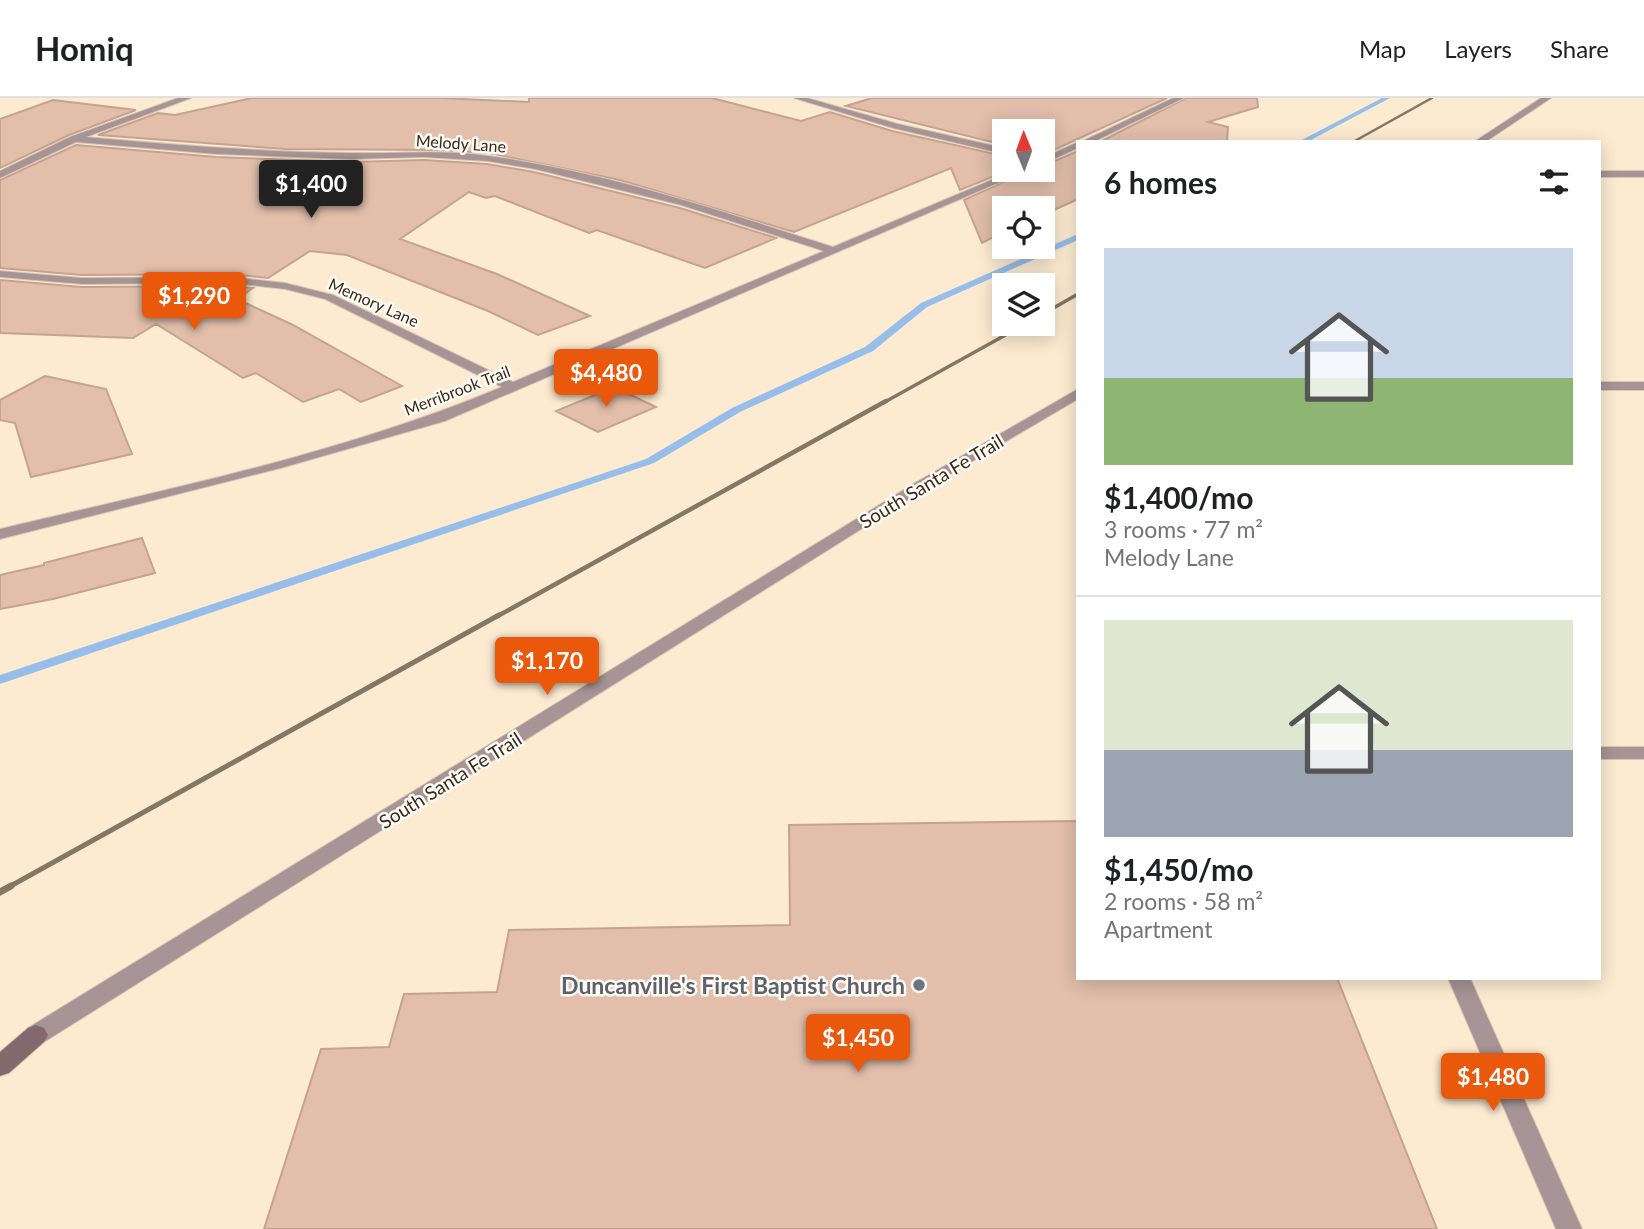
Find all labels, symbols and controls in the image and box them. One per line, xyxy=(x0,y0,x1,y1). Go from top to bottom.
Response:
text: Homiq xyxy=(35,28,134,68)
text: Map xyxy=(1359,34,1406,63)
text: Layers xyxy=(1444,34,1512,63)
text: Share xyxy=(1550,34,1609,63)
north arrow xyxy=(992,119,1055,182)
map controls xyxy=(992,119,1055,336)
street label: Melody Lane xyxy=(415,130,507,156)
pin: $1,400 xyxy=(254,160,368,220)
icon: filters xyxy=(1535,163,1573,201)
text: 6 homes xyxy=(1104,164,1217,200)
text: $1,400 xyxy=(275,169,347,197)
button: locate xyxy=(992,196,1055,259)
pin: $1,290 xyxy=(137,272,251,332)
button: layers xyxy=(992,273,1055,336)
street label: Memory Lane xyxy=(326,274,422,330)
text: $1,290 xyxy=(158,281,230,309)
icon: home xyxy=(1276,294,1402,420)
pin: $4,480 xyxy=(549,350,663,409)
text: $4,480 xyxy=(570,358,642,386)
street label: Merribrook Trail xyxy=(401,361,513,419)
street label: South Santa Fe Trail xyxy=(855,429,1007,533)
text: $1,400/mo xyxy=(1104,479,1253,515)
text: 3 rooms · 77 m² xyxy=(1104,515,1263,543)
text: Melody Lane xyxy=(1104,543,1234,571)
pin: $1,170 xyxy=(490,638,604,697)
text: $1,170 xyxy=(511,646,583,674)
icon: home xyxy=(1276,666,1402,792)
street label: South Santa Fe Trail xyxy=(374,727,526,833)
text: $1,450/mo xyxy=(1104,851,1253,887)
text: 2 rooms · 58 m² xyxy=(1104,887,1263,915)
text: Apartment xyxy=(1104,915,1212,943)
place label: Duncanville's First Baptist Church xyxy=(561,971,905,999)
marker: Duncanville's First Baptist Church xyxy=(911,977,927,993)
pin: $1,450 xyxy=(801,1014,915,1074)
text: $1,450 xyxy=(822,1023,894,1051)
pin: $1,480 xyxy=(1436,1054,1550,1113)
text: $1,480 xyxy=(1457,1062,1529,1090)

